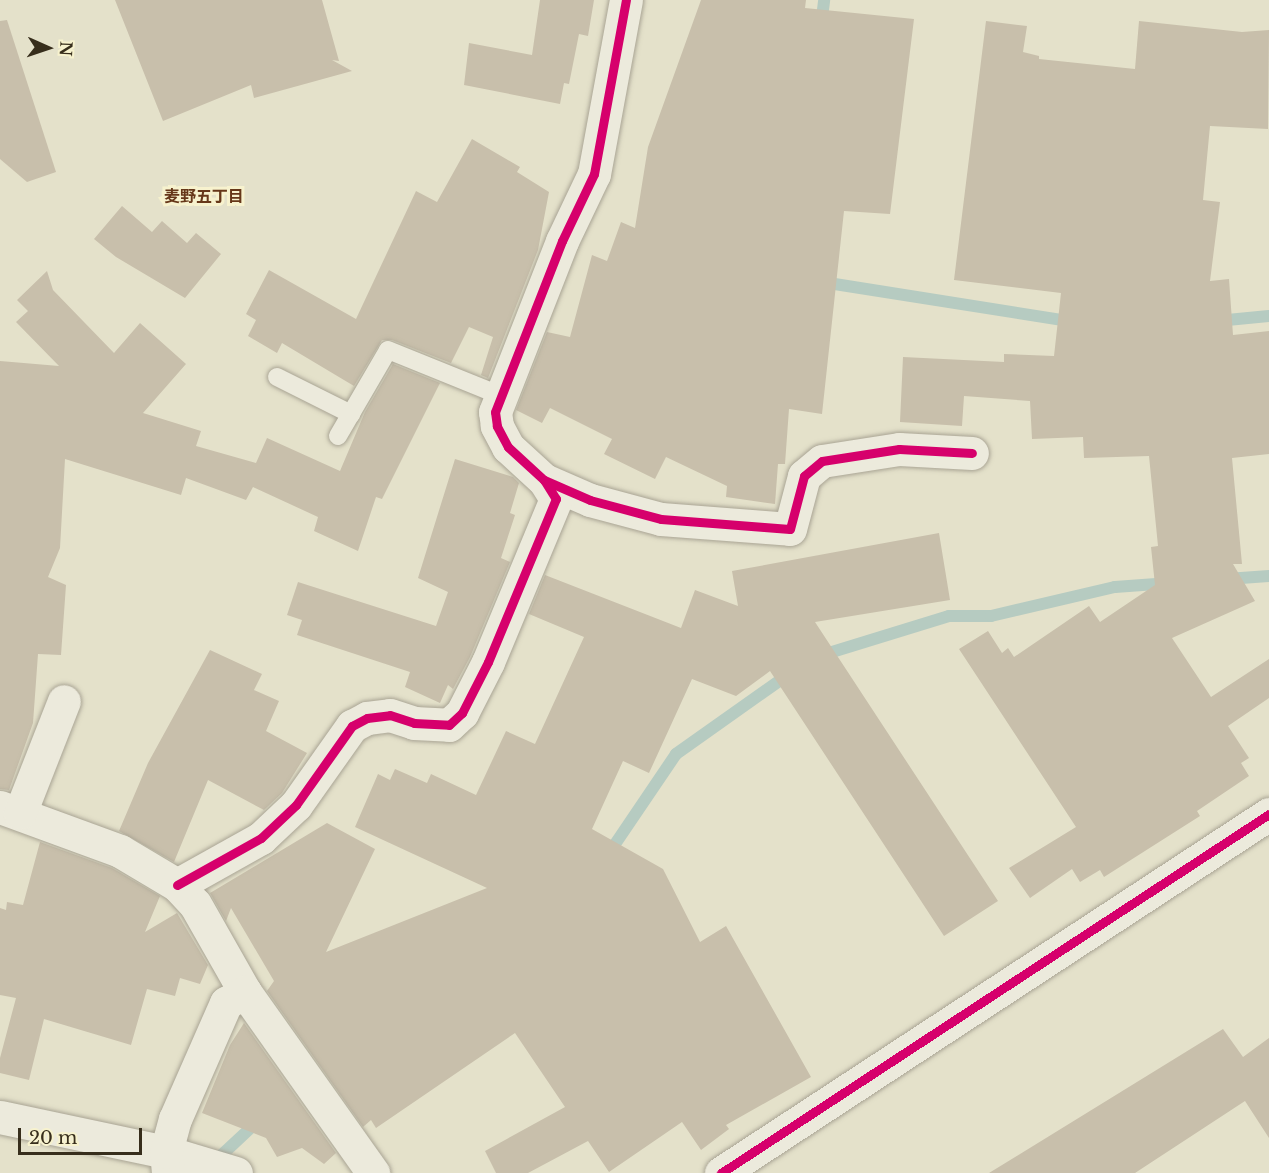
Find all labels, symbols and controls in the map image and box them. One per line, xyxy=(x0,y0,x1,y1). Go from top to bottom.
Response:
north arrow xyxy=(18,18,78,78)
text: N xyxy=(56,41,76,57)
district label: 麦野五丁目 xyxy=(164,186,244,206)
scale bar xyxy=(21,1116,146,1154)
text: 20 m xyxy=(29,1127,77,1149)

